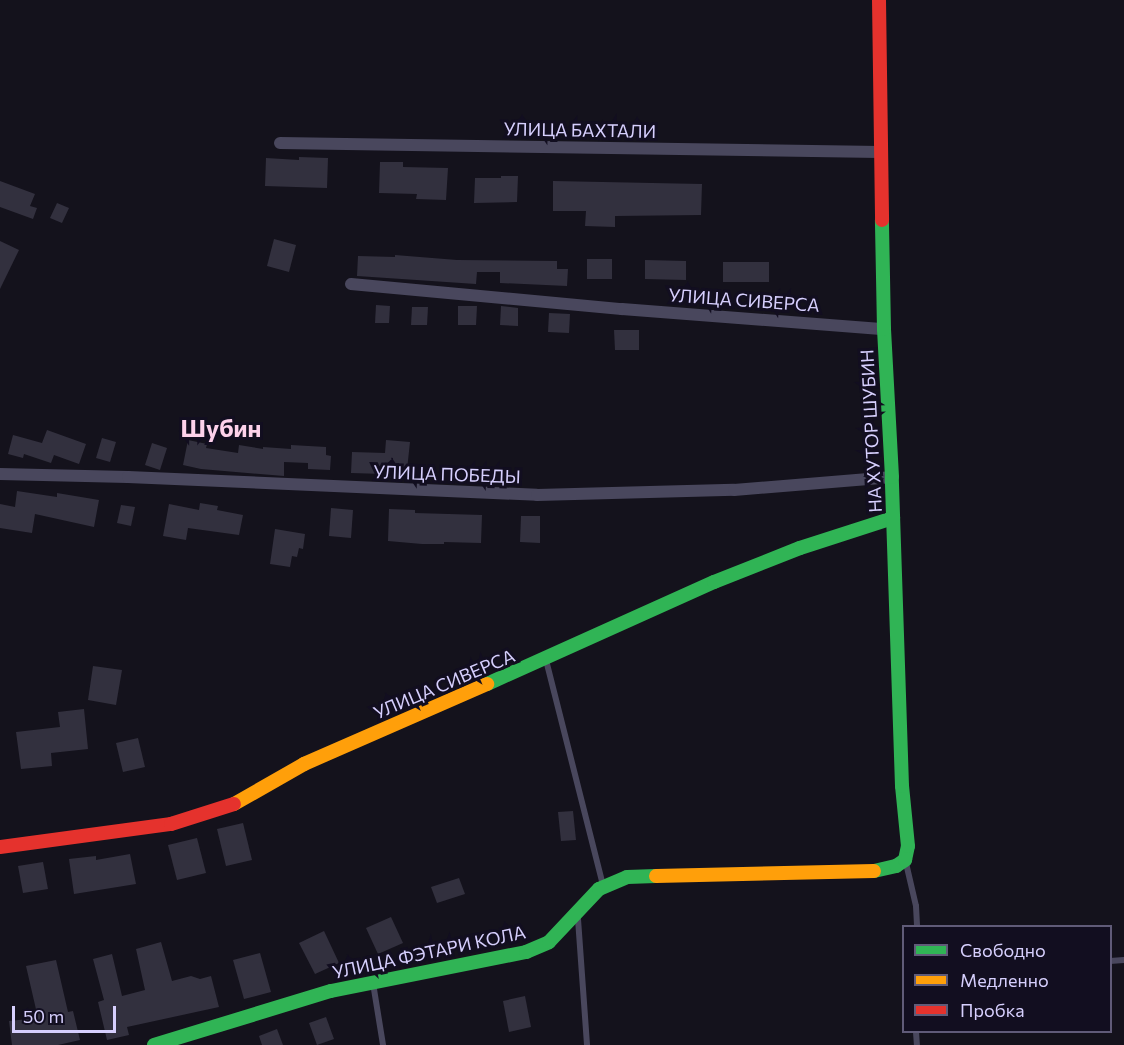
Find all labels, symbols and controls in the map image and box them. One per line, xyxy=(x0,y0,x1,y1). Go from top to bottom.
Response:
street label: УЛИЦА БАХТАЛИ xyxy=(504,118,656,142)
street label: УЛИЦА СИВЕРСА xyxy=(668,284,820,316)
street label: НА ХУТОР ШУБИН xyxy=(856,349,886,513)
district label: Шубин xyxy=(181,414,261,442)
street label: УЛИЦА ПОБЕДЫ xyxy=(373,461,521,487)
street label: УЛИЦА СИВЕРСА xyxy=(370,644,518,724)
street label: УЛИЦА ФЭТАРИ КОЛА xyxy=(330,921,528,983)
legend xyxy=(902,925,1112,1033)
text: Свободно xyxy=(960,939,1046,961)
text: Медленно xyxy=(960,969,1049,991)
scale bar xyxy=(15,994,118,1032)
text: Пробка xyxy=(960,999,1025,1021)
text: 50 m xyxy=(23,1005,64,1027)

